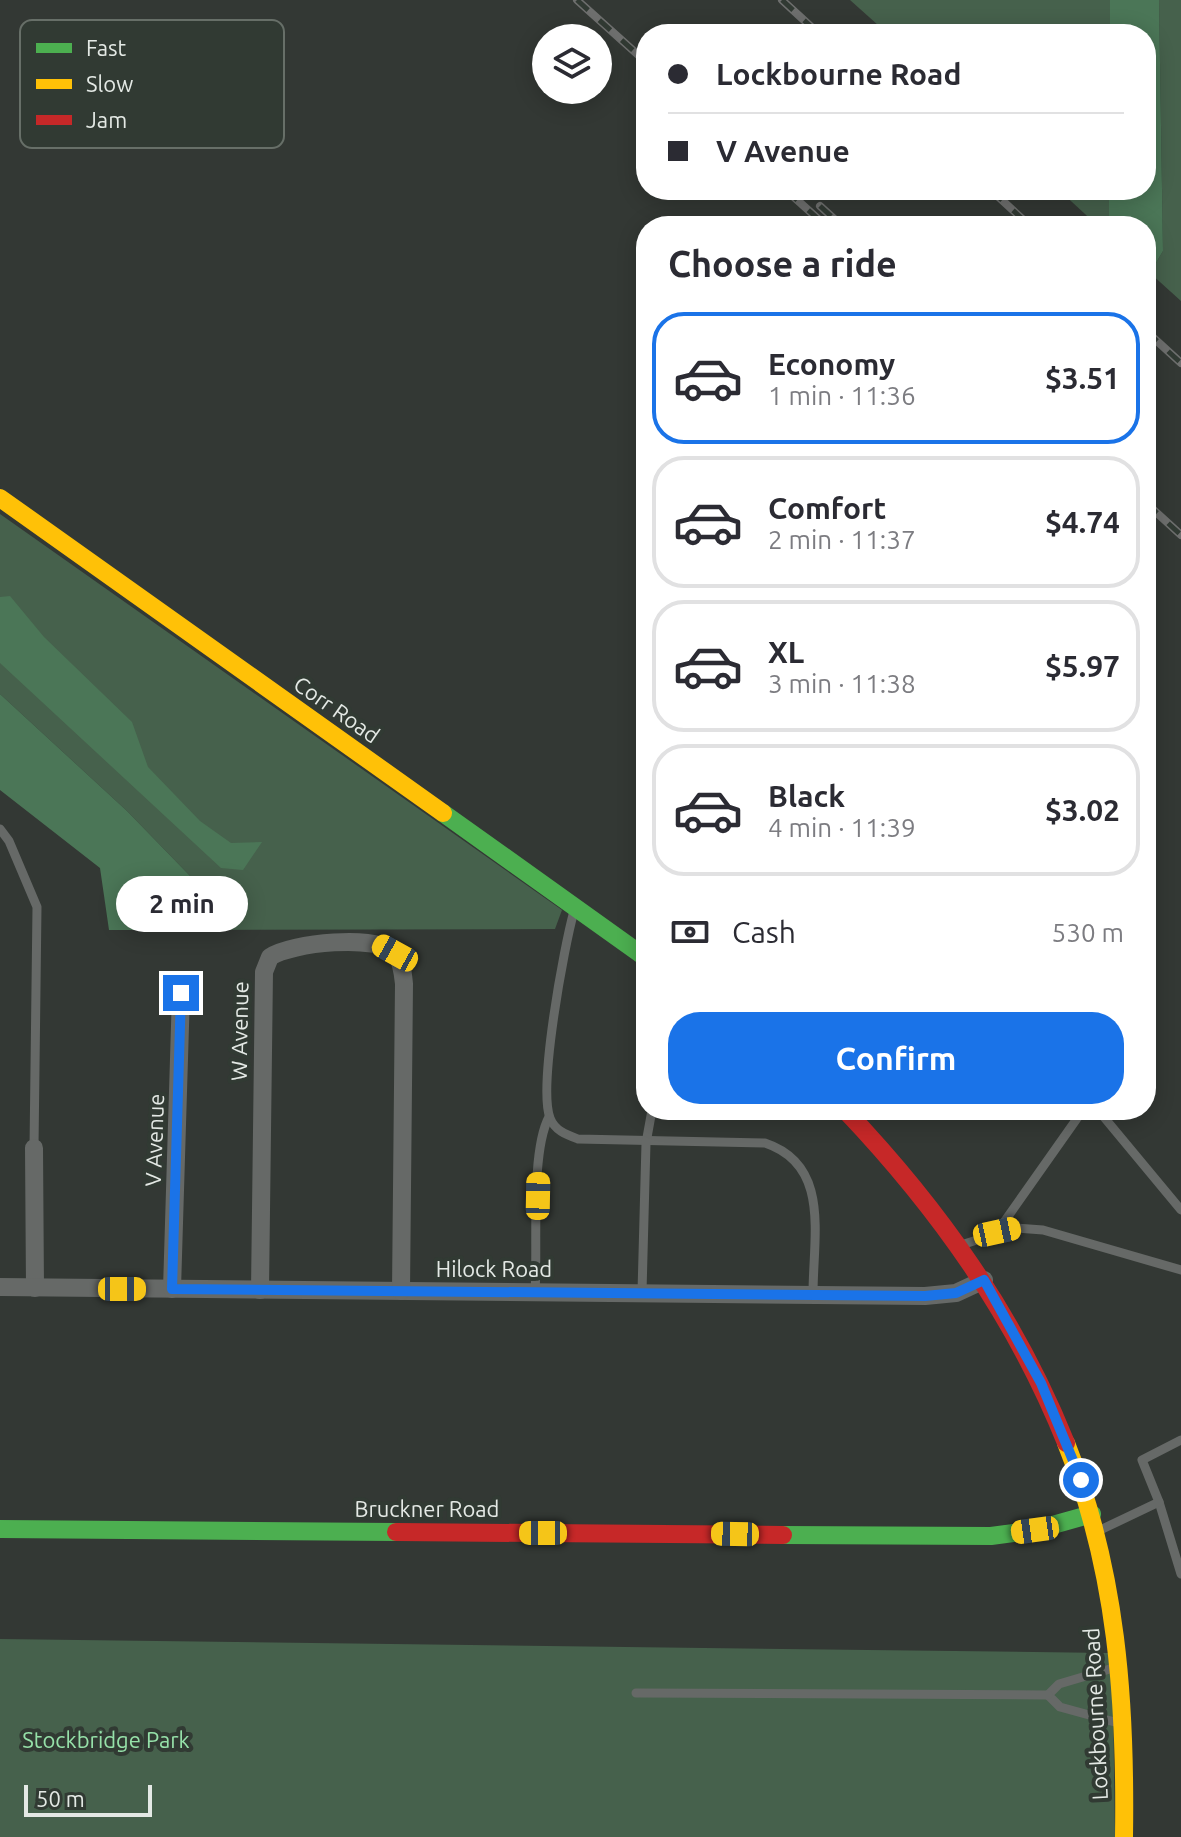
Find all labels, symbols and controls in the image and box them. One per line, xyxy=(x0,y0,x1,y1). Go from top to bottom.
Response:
legend xyxy=(20,20,284,148)
map controls xyxy=(532,24,612,104)
button: layers xyxy=(532,24,612,104)
text: Fast xyxy=(86,35,127,60)
text: Lockbourne Road xyxy=(716,57,961,91)
text: Slow xyxy=(86,71,133,96)
text: Jam xyxy=(86,107,127,132)
text: V Avenue xyxy=(716,134,850,168)
text: Choose a ride xyxy=(668,243,897,284)
icon: car xyxy=(672,342,744,414)
text: Economy xyxy=(768,347,895,381)
text: $3.51 xyxy=(1045,361,1120,395)
text: 1 min · 11:36 xyxy=(768,381,916,410)
icon: car xyxy=(672,486,744,558)
text: Comfort xyxy=(768,491,886,525)
text: $4.74 xyxy=(1045,505,1120,539)
text: 2 min · 11:37 xyxy=(768,525,916,554)
icon: car xyxy=(672,630,744,702)
text: XL xyxy=(768,635,804,669)
text: $5.97 xyxy=(1045,649,1120,683)
text: 3 min · 11:38 xyxy=(768,669,916,698)
street label: Corr Road xyxy=(289,670,385,748)
icon: car xyxy=(672,774,744,846)
text: Black xyxy=(768,779,845,813)
text: $3.02 xyxy=(1045,793,1120,827)
text: 4 min · 11:39 xyxy=(768,813,916,842)
callout: 2 min xyxy=(115,877,247,933)
text: 2 min xyxy=(149,889,215,918)
icon: cash xyxy=(668,910,712,954)
text: Cash xyxy=(732,915,796,949)
text: 530 m xyxy=(1052,918,1124,947)
car xyxy=(368,931,422,975)
route end xyxy=(163,975,199,1011)
street label: W Avenue xyxy=(226,981,252,1081)
button: Confirm xyxy=(668,1012,1124,1104)
street label: V Avenue xyxy=(140,1093,168,1187)
car xyxy=(526,1172,550,1220)
car xyxy=(971,1215,1023,1249)
street label: Hilock Road xyxy=(436,1256,552,1281)
car xyxy=(98,1277,146,1301)
route start xyxy=(1063,1462,1099,1498)
street label: Bruckner Road xyxy=(354,1496,500,1521)
car xyxy=(1010,1515,1060,1545)
car xyxy=(519,1521,567,1545)
car xyxy=(711,1522,759,1546)
street label: Lockbourne Road xyxy=(1078,1627,1112,1801)
park label: Stockbridge Park xyxy=(22,1727,190,1752)
scale bar xyxy=(24,1781,152,1817)
text: 50 m xyxy=(36,1786,85,1811)

